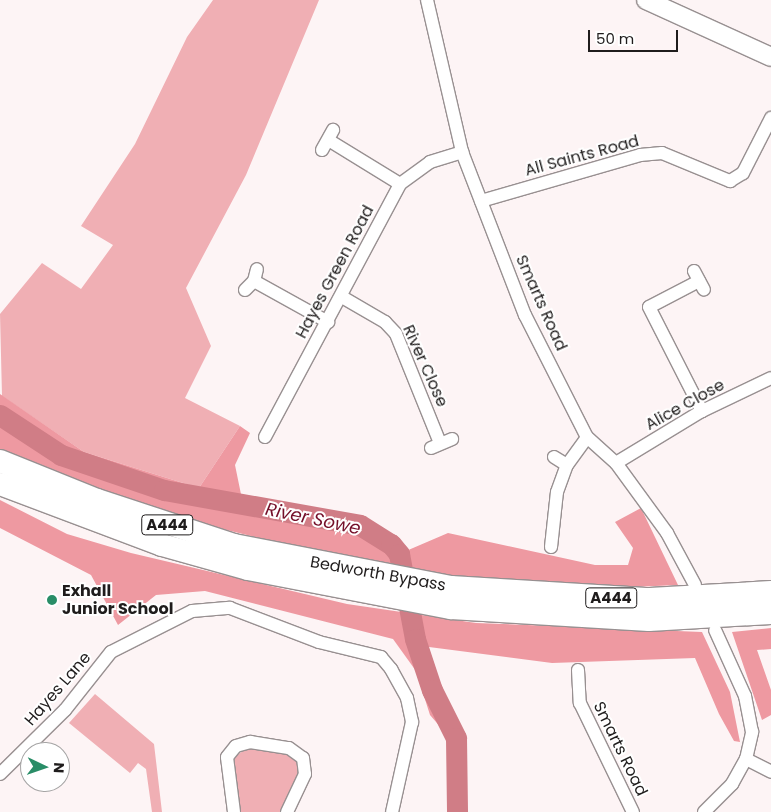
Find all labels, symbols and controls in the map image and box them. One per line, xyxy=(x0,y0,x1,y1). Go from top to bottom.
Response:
scale bar xyxy=(591,20,681,52)
text: 50 m xyxy=(596,28,634,49)
street label: All Saints Road xyxy=(523,132,641,180)
street label: Hayes Green Road xyxy=(292,202,378,342)
street label: Smarts Road xyxy=(511,252,571,354)
street label: River Close xyxy=(398,322,452,410)
street label: Alice Close xyxy=(642,375,728,435)
water label: River Sowe xyxy=(263,498,363,540)
road number: A444 xyxy=(141,512,193,538)
street label: Bedworth Bypass xyxy=(309,553,447,595)
place label: Exhall Junior School xyxy=(62,581,173,619)
road number: A444 xyxy=(585,586,637,610)
marker: Exhall Junior School xyxy=(46,594,58,606)
street label: Hayes Lane xyxy=(21,648,95,730)
street label: Smarts Road xyxy=(589,699,651,799)
north arrow xyxy=(20,742,70,792)
text: N xyxy=(49,762,69,774)

